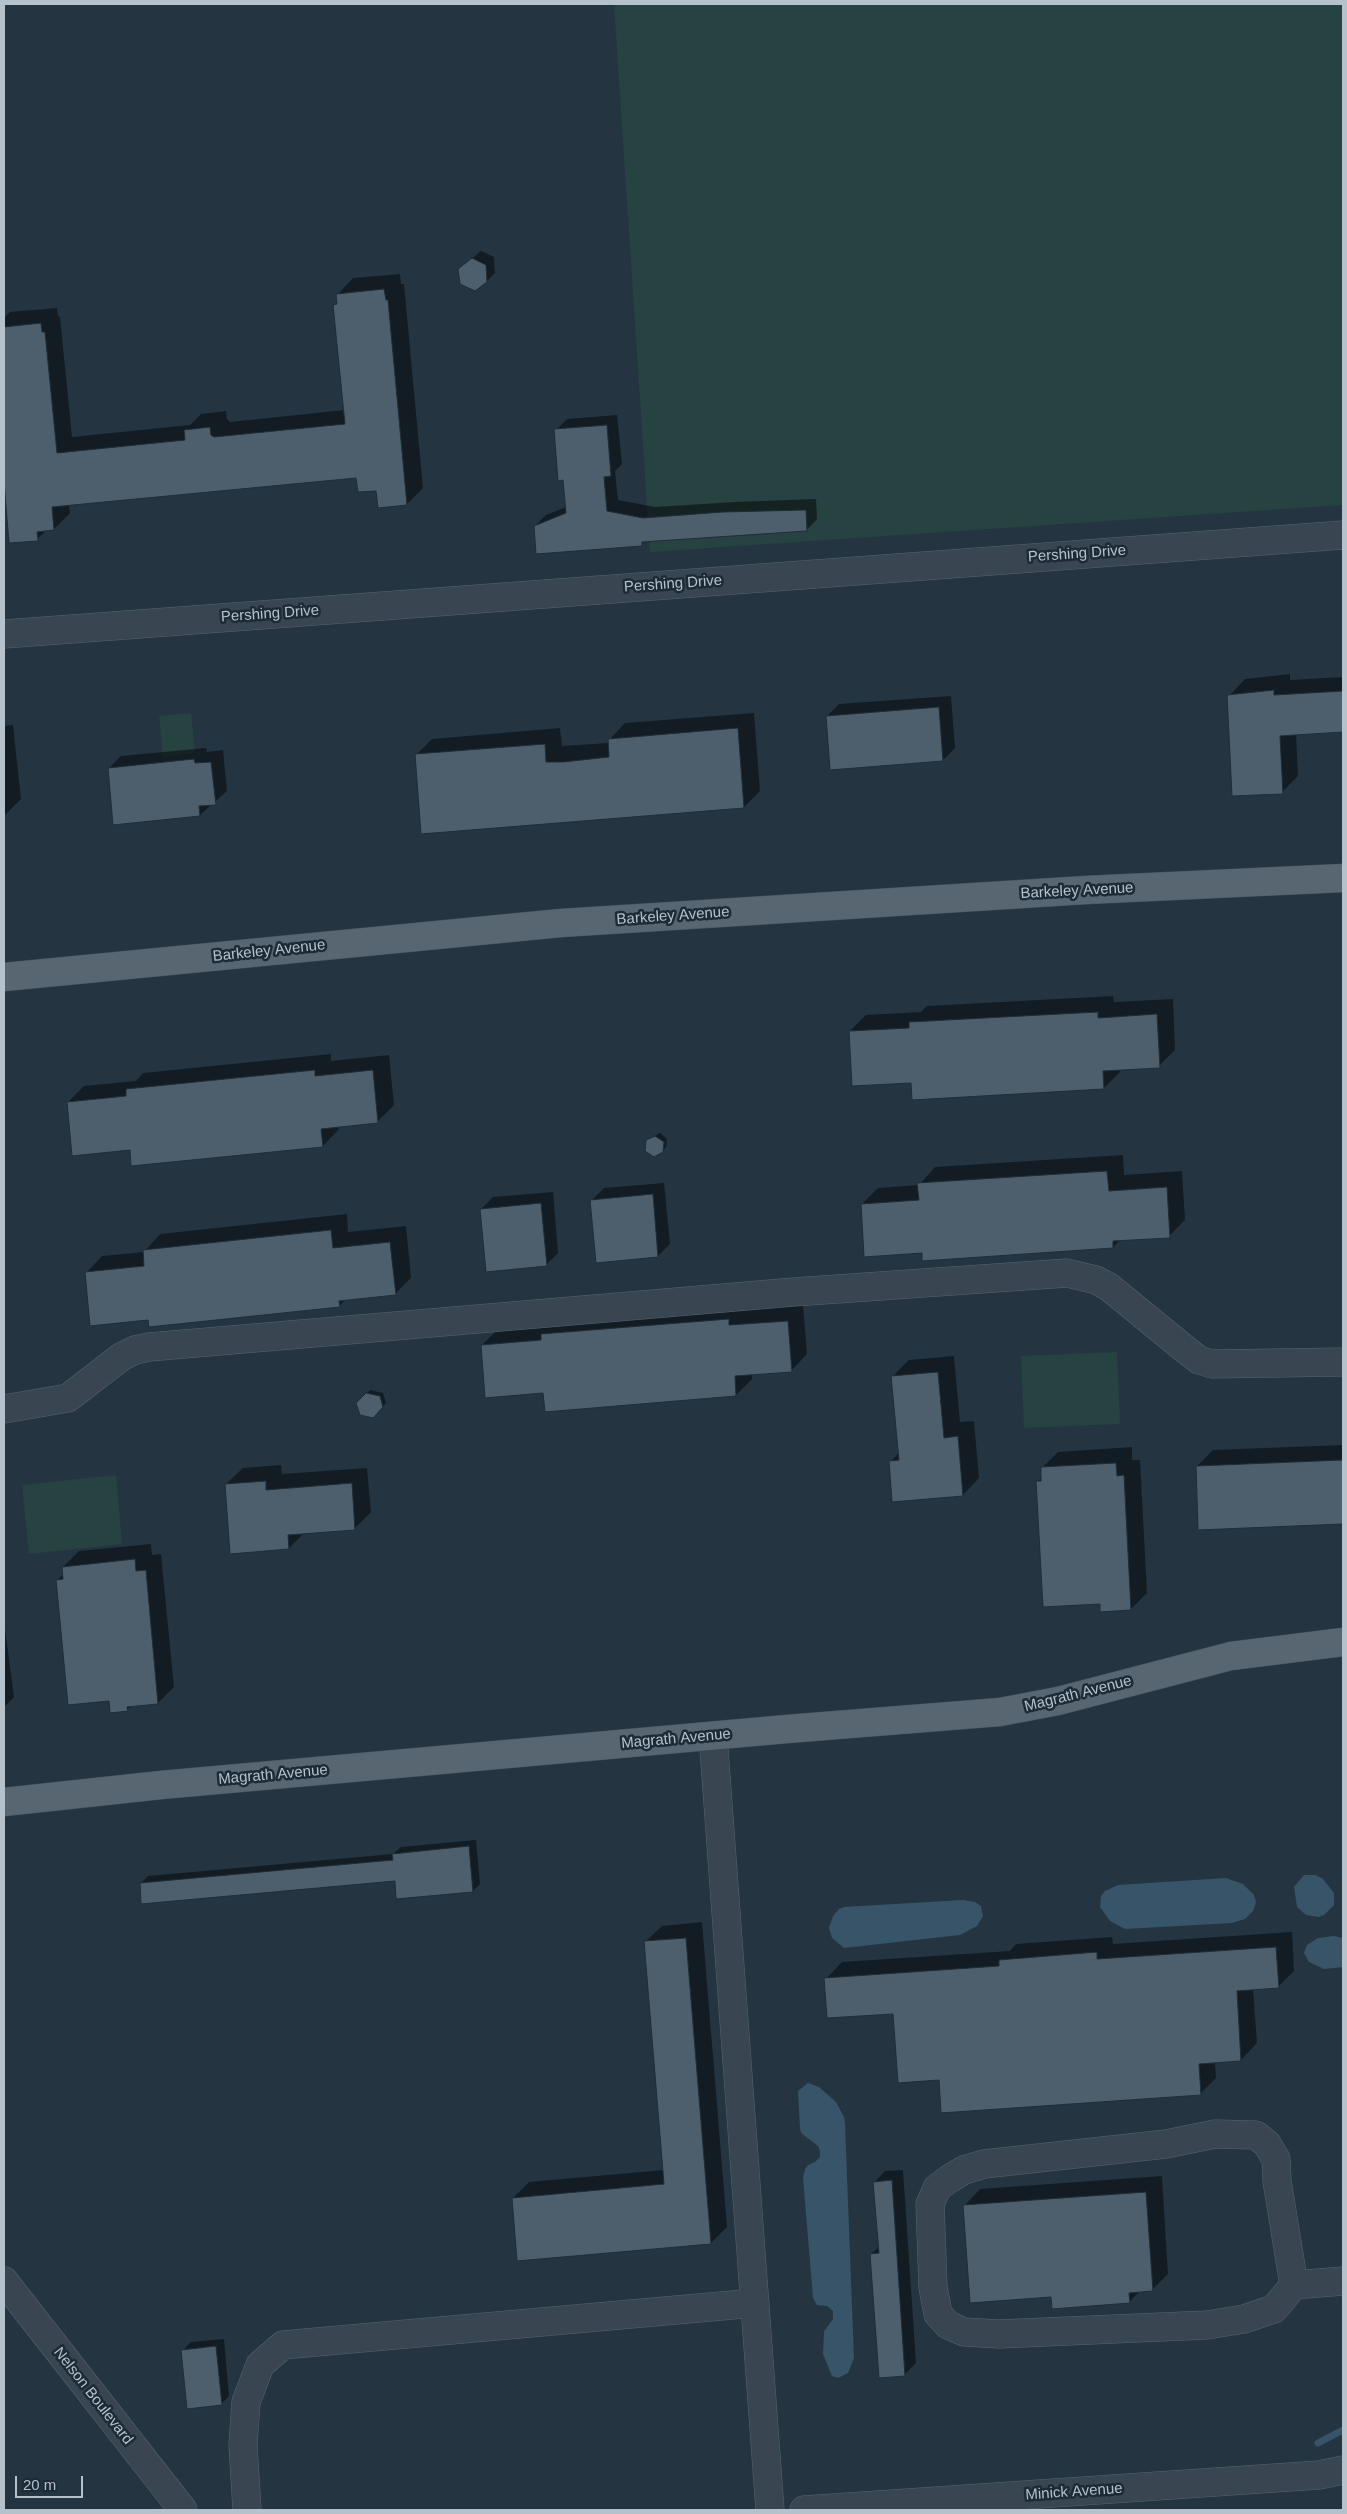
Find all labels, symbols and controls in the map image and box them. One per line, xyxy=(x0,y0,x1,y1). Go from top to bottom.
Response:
street label: Pershing Drive xyxy=(1027,542,1127,566)
street label: Pershing Drive xyxy=(623,572,723,596)
street label: Pershing Drive xyxy=(220,602,320,626)
street label: Barkeley Avenue xyxy=(1020,879,1134,903)
street label: Barkeley Avenue xyxy=(616,903,730,929)
street label: Barkeley Avenue xyxy=(212,936,326,966)
street label: Magrath Avenue xyxy=(1023,1672,1133,1716)
street label: Magrath Avenue xyxy=(621,1725,731,1753)
street label: Magrath Avenue xyxy=(218,1761,328,1789)
street label: Nelson Boulevard xyxy=(49,2344,137,2448)
scale bar xyxy=(18,2466,85,2498)
text: 20 m xyxy=(23,2476,56,2493)
street label: Minick Avenue xyxy=(1025,2480,1123,2504)

